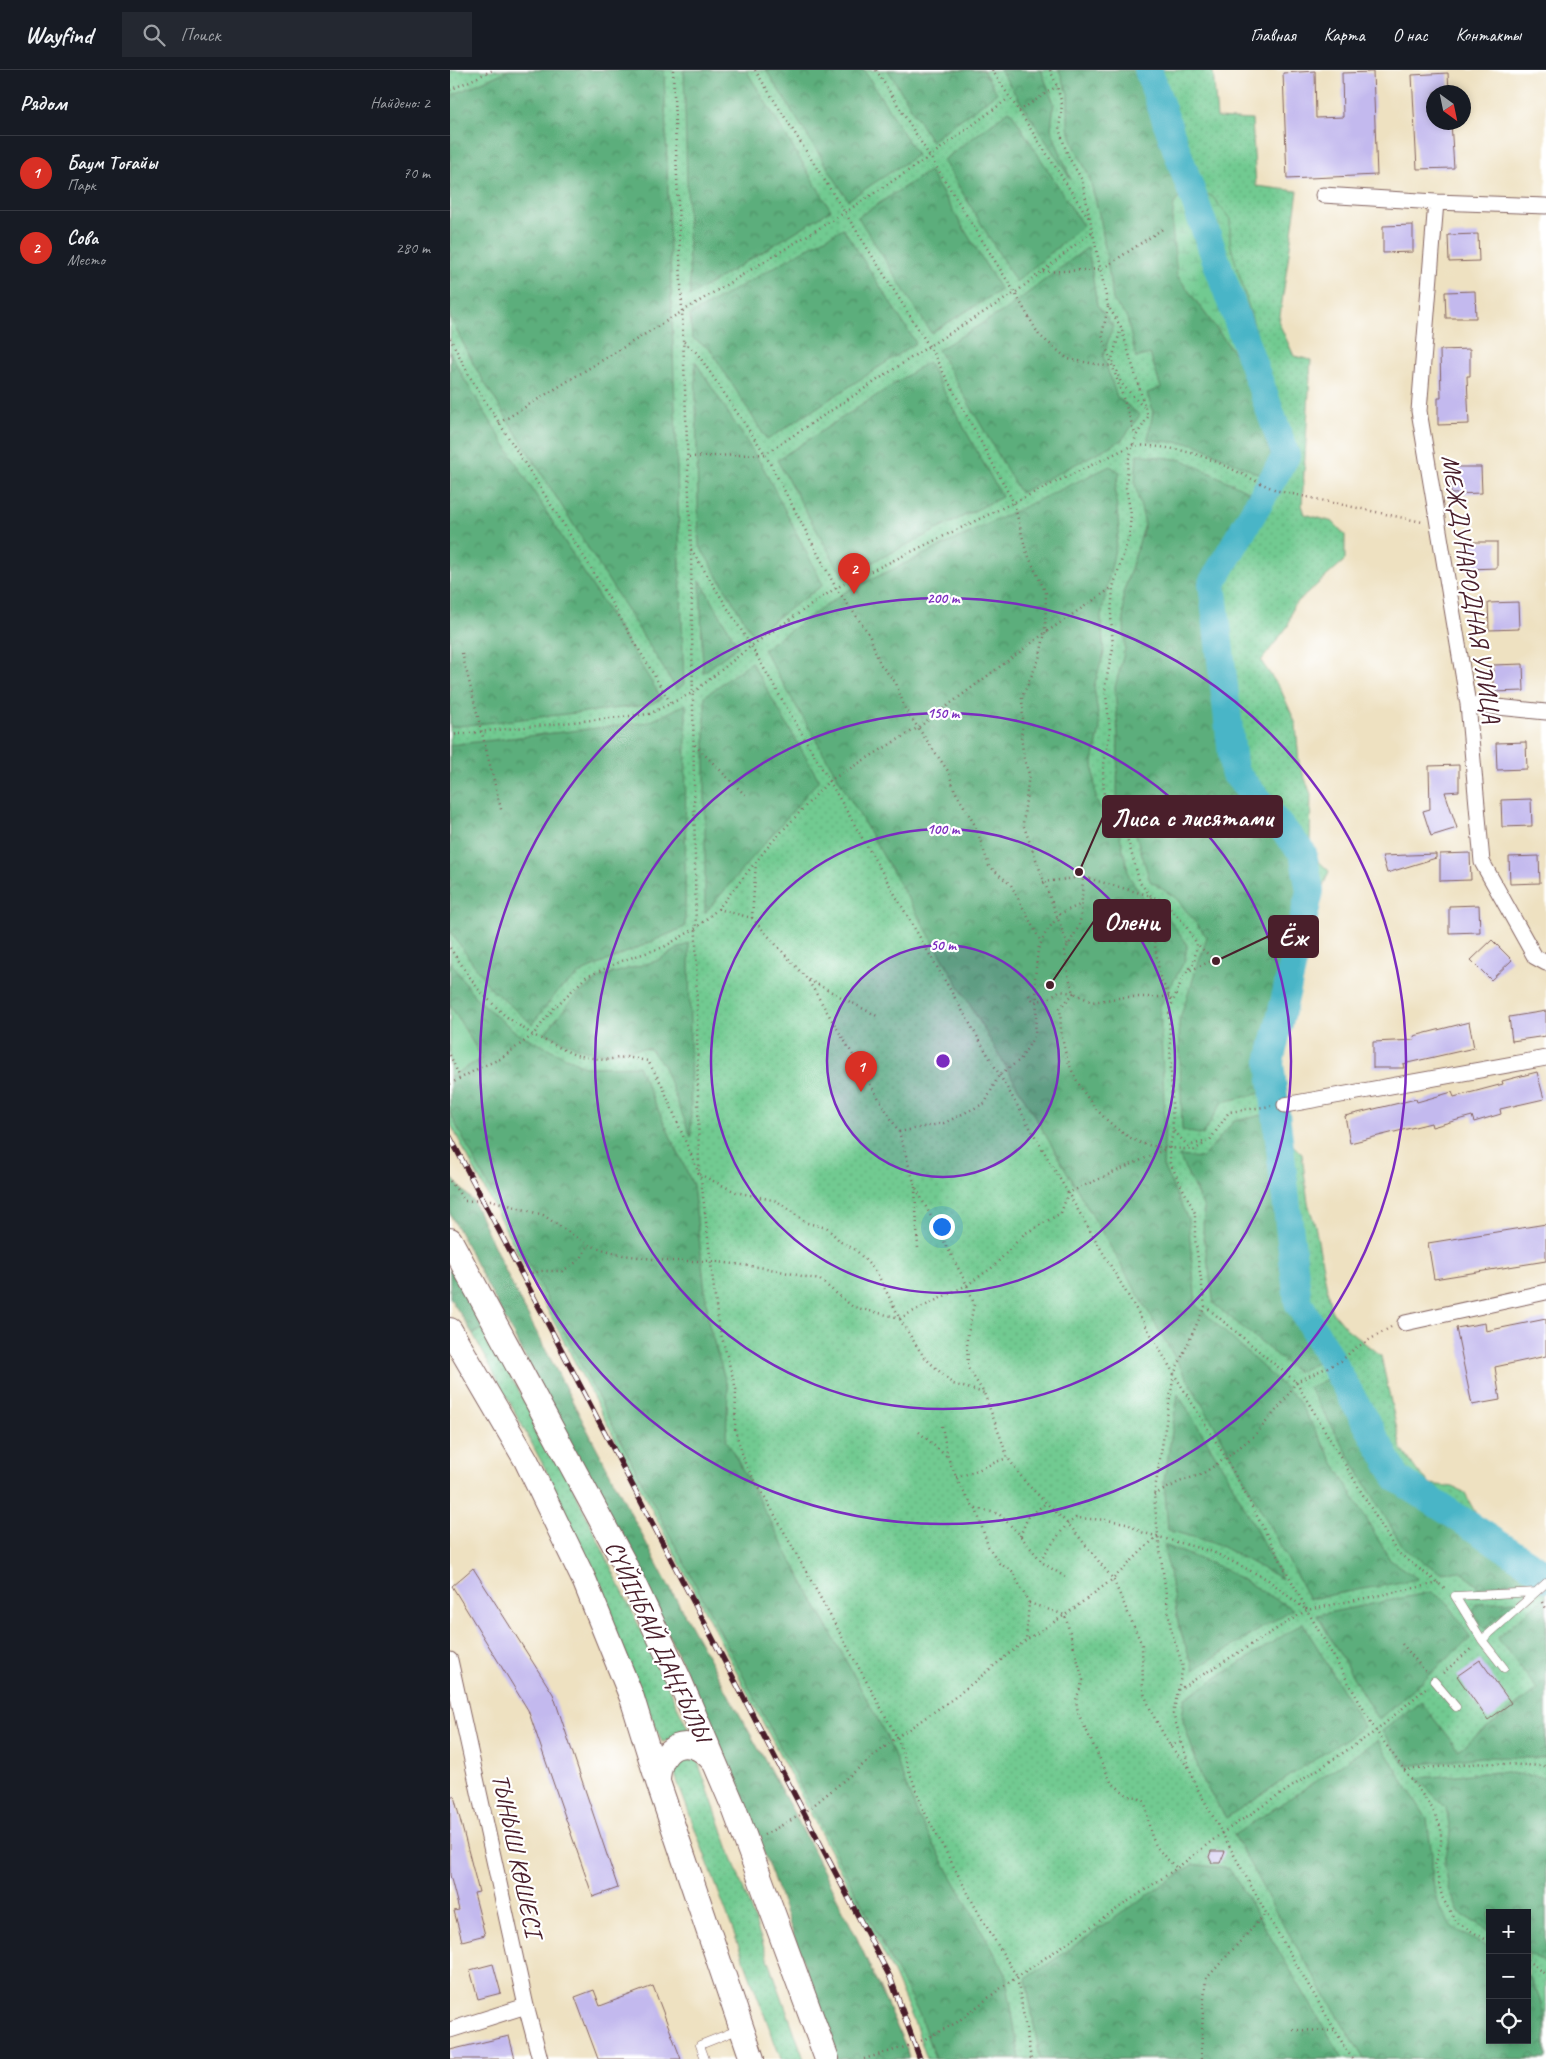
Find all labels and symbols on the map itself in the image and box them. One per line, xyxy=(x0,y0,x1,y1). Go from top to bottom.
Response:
north arrow xyxy=(1426,85,1471,130)
street label: МЕЖДУНАРОДНАЯ УЛИЦА xyxy=(1434,453,1508,726)
pin: 2 xyxy=(838,553,870,594)
text: 200 m xyxy=(927,589,961,608)
text: 150 m xyxy=(927,704,961,723)
callout: Лиса с лисятами xyxy=(1103,796,1282,837)
text: Лиса с лисятами xyxy=(1111,801,1276,834)
text: 100 m xyxy=(927,820,961,839)
callout: Олени xyxy=(1094,900,1170,941)
text: Олени xyxy=(1104,905,1161,938)
callout: Ёж xyxy=(1269,916,1318,957)
text: Ёж xyxy=(1279,920,1310,953)
text: 50 m xyxy=(930,936,957,955)
pin: 1 xyxy=(845,1051,877,1092)
centre of rings xyxy=(934,1052,952,1070)
your location xyxy=(929,1214,955,1240)
street label: СҮЙІНБАЙ ДАҢҒЫЛЫ xyxy=(597,1535,720,1751)
street label: ТЫНЫШ КӨШЕСІ xyxy=(484,1771,551,1945)

